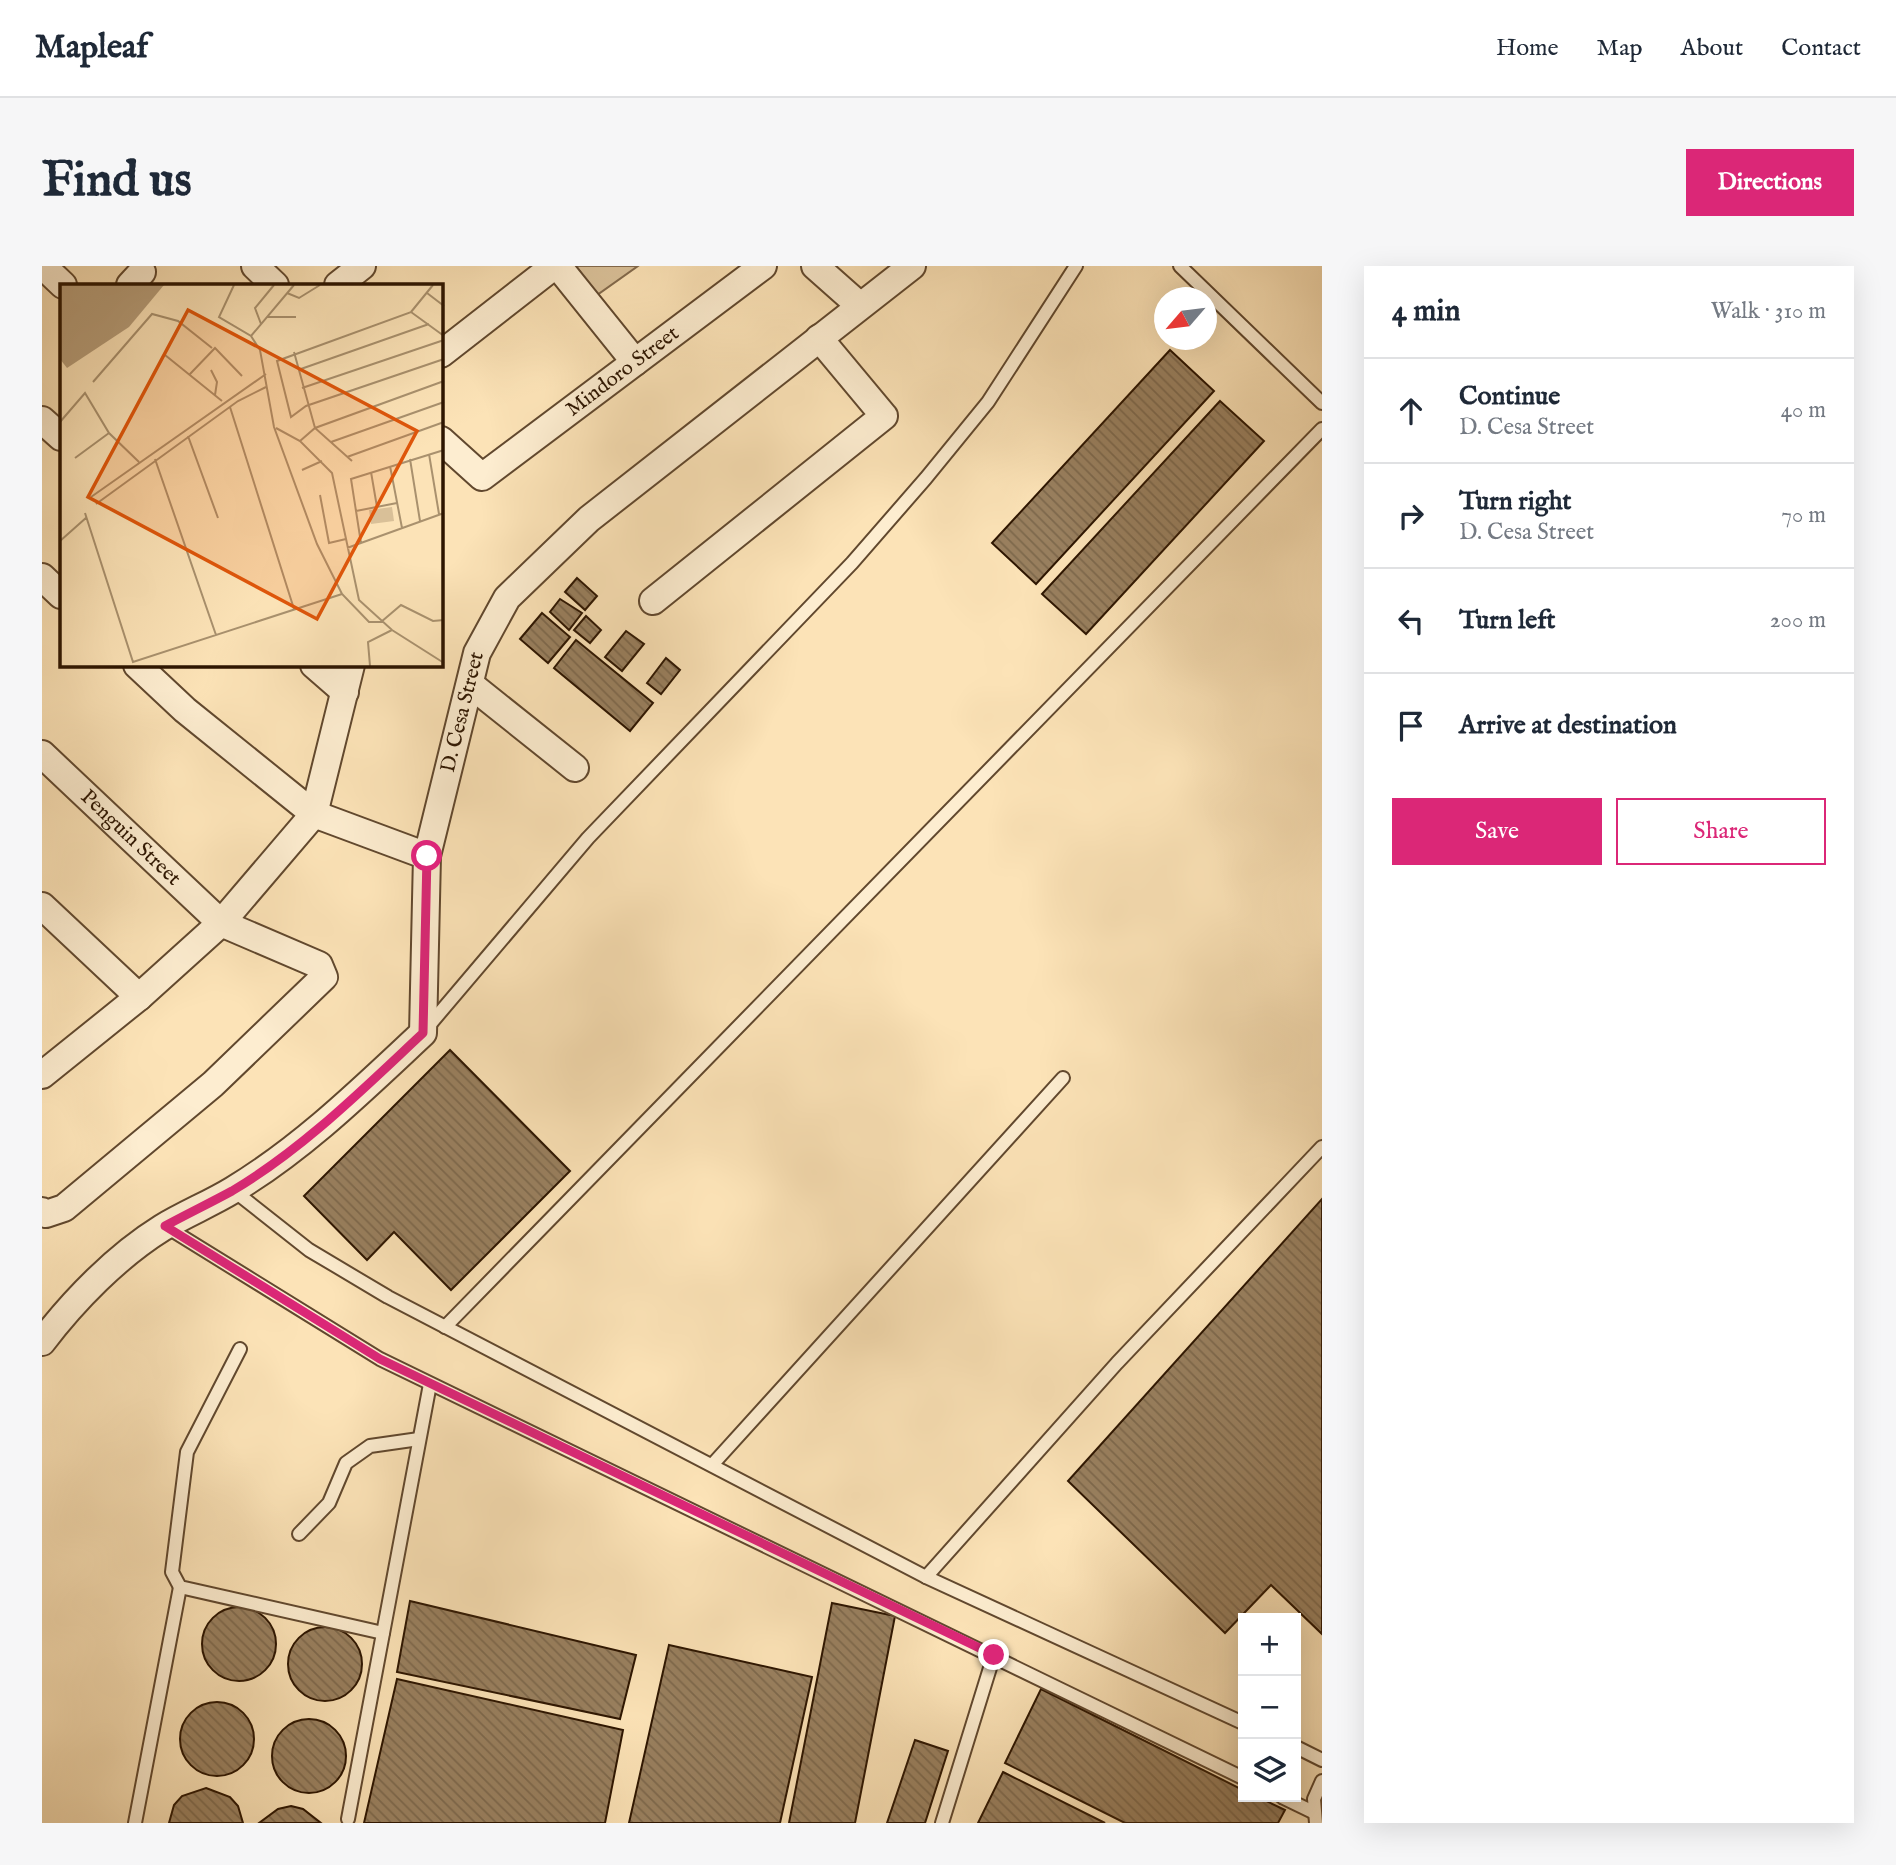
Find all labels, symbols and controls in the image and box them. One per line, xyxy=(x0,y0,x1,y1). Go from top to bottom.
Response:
text: Mapleaf xyxy=(35,27,148,69)
text: Home xyxy=(1496,33,1559,64)
text: Map xyxy=(1597,33,1643,64)
text: About xyxy=(1681,33,1743,64)
text: Contact xyxy=(1781,33,1861,64)
button: Directions xyxy=(1686,149,1854,216)
text: Find us xyxy=(42,151,192,213)
inset map xyxy=(60,284,443,667)
north arrow xyxy=(1154,287,1217,350)
text: 4 min xyxy=(1392,293,1460,331)
text: Walk · 310 m xyxy=(1711,297,1826,326)
street label: Mindoro Street xyxy=(561,320,685,423)
text: Continue xyxy=(1459,380,1560,413)
icon: ahead xyxy=(1392,392,1430,430)
text: 40 m xyxy=(1781,396,1826,425)
text: D. Cesa Street xyxy=(1459,413,1594,442)
text: Turn right xyxy=(1459,485,1572,518)
icon: right xyxy=(1392,497,1430,535)
text: 70 m xyxy=(1781,501,1826,530)
text: D. Cesa Street xyxy=(1459,518,1594,547)
icon: left xyxy=(1392,602,1430,640)
text: Turn left xyxy=(1459,604,1556,637)
text: 200 m xyxy=(1770,606,1826,635)
street label: D. Cesa Street xyxy=(435,649,490,775)
icon: arrive xyxy=(1392,707,1430,745)
text: Arrive at destination xyxy=(1459,709,1677,742)
street label: Penguin Street xyxy=(75,784,187,892)
button: Save xyxy=(1392,798,1602,865)
button: Share xyxy=(1616,798,1826,865)
route start xyxy=(411,840,442,871)
map controls xyxy=(1238,1613,1301,1802)
button: + xyxy=(1238,1613,1301,1676)
route end xyxy=(978,1639,1009,1670)
button: − xyxy=(1238,1676,1301,1739)
button: layers xyxy=(1238,1739,1301,1802)

